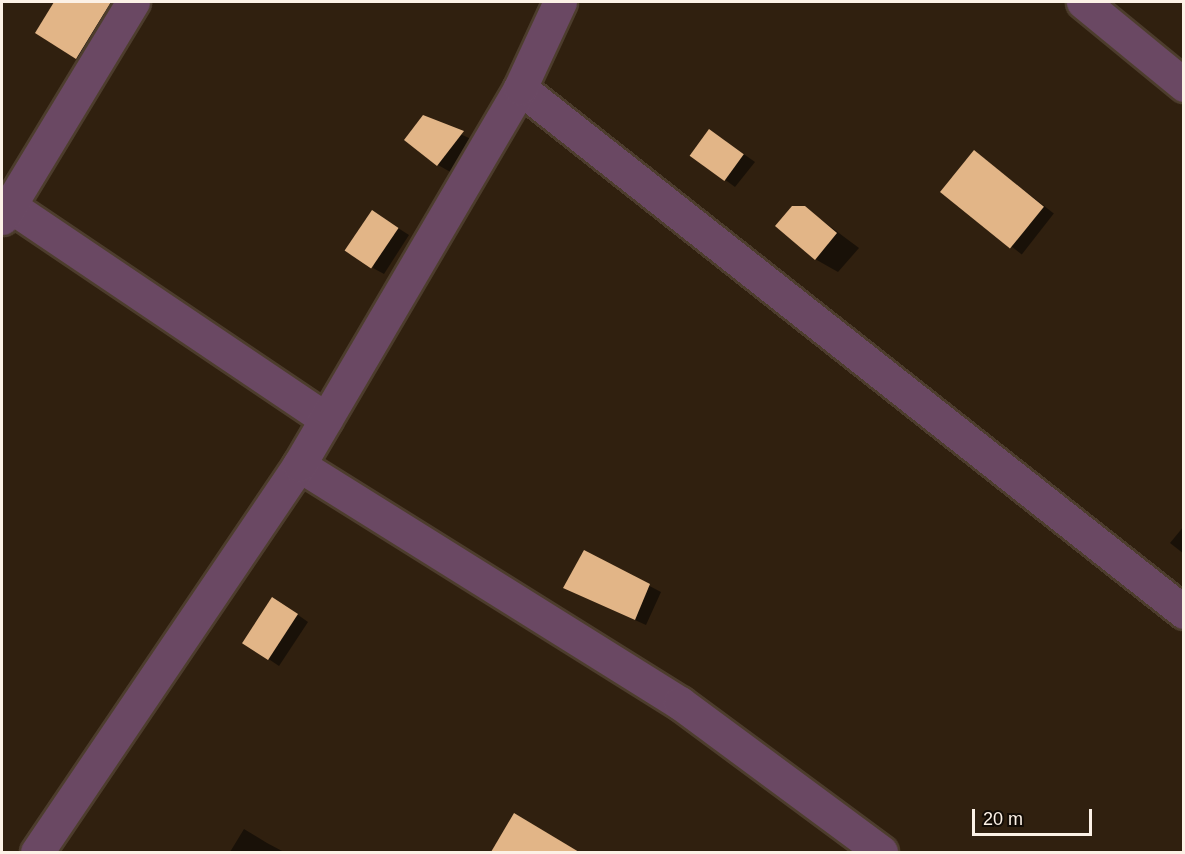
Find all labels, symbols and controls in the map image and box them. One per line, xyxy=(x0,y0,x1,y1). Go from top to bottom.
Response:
scale bar xyxy=(975,797,1095,835)
text: 20 m xyxy=(983,809,1023,829)

